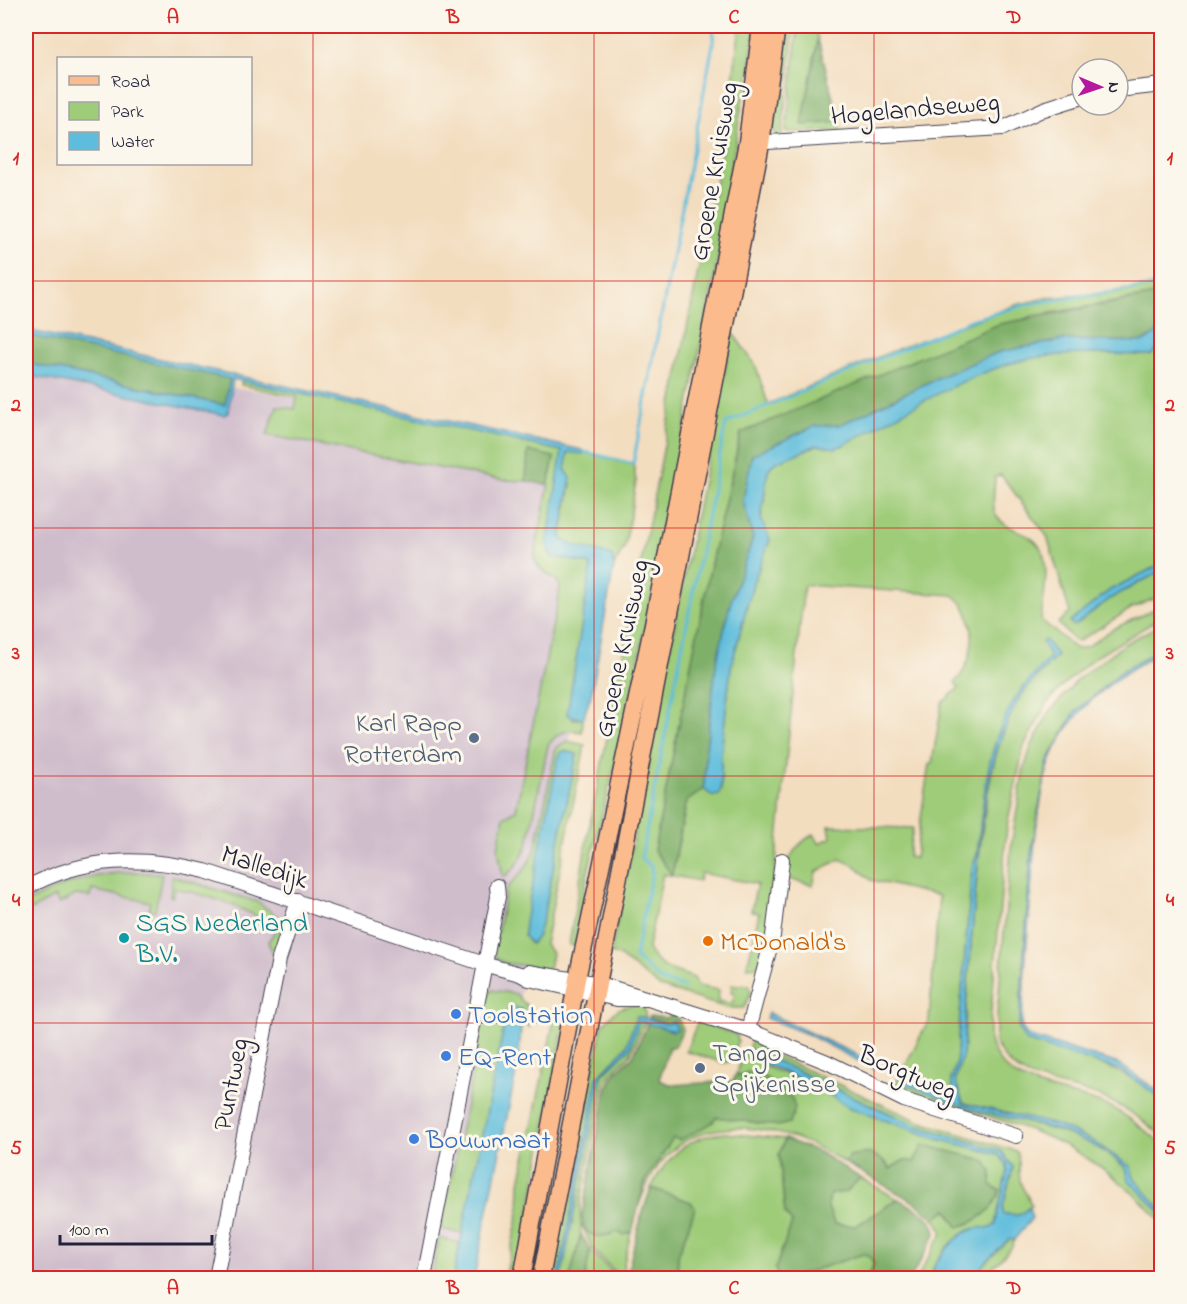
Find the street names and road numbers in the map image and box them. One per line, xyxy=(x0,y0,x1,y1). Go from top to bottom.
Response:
street label: Groene Kruisweg xyxy=(681,79,750,264)
street label: Hogelandseweg xyxy=(829,84,1001,137)
street label: Groene Kruisweg xyxy=(586,556,661,741)
street label: Malledijk xyxy=(216,836,313,901)
street label: Puntweg xyxy=(204,1035,261,1134)
street label: Borgtweg xyxy=(851,1036,962,1113)

